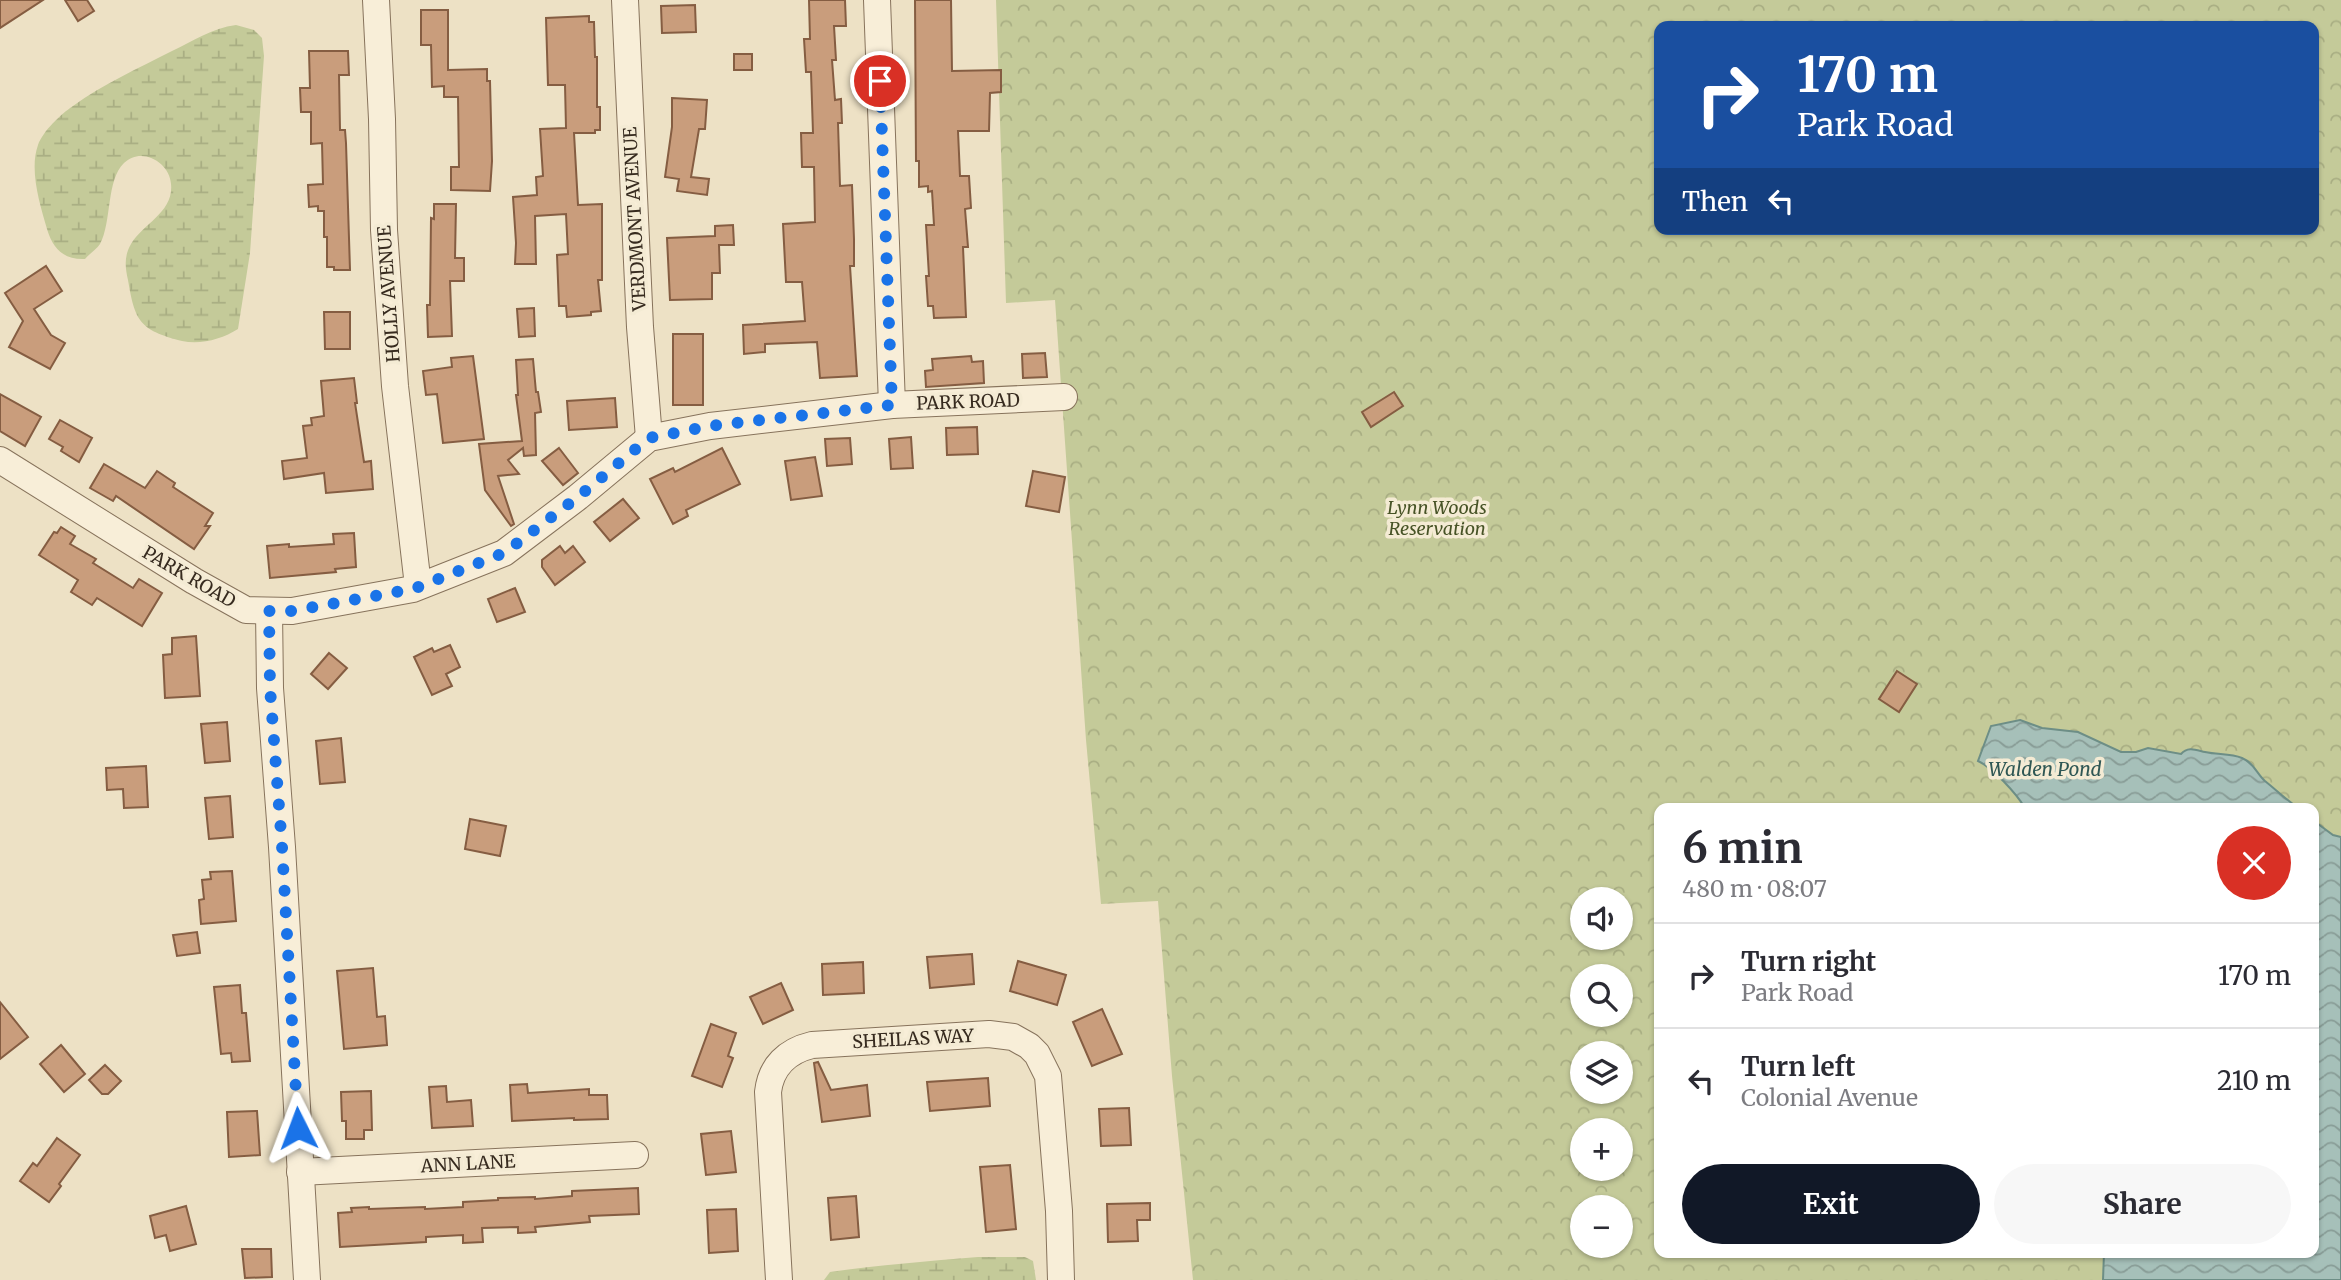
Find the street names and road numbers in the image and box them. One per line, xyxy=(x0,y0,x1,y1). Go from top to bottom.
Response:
street label: VERDMONT AVENUE xyxy=(618,126,651,313)
street label: HOLLY AVENUE xyxy=(372,224,405,363)
street label: PARK ROAD xyxy=(916,388,1020,415)
street label: PARK ROAD xyxy=(139,541,240,612)
street label: SHEILAS WAY xyxy=(852,1024,975,1053)
street label: ANN LANE xyxy=(419,1150,517,1178)

